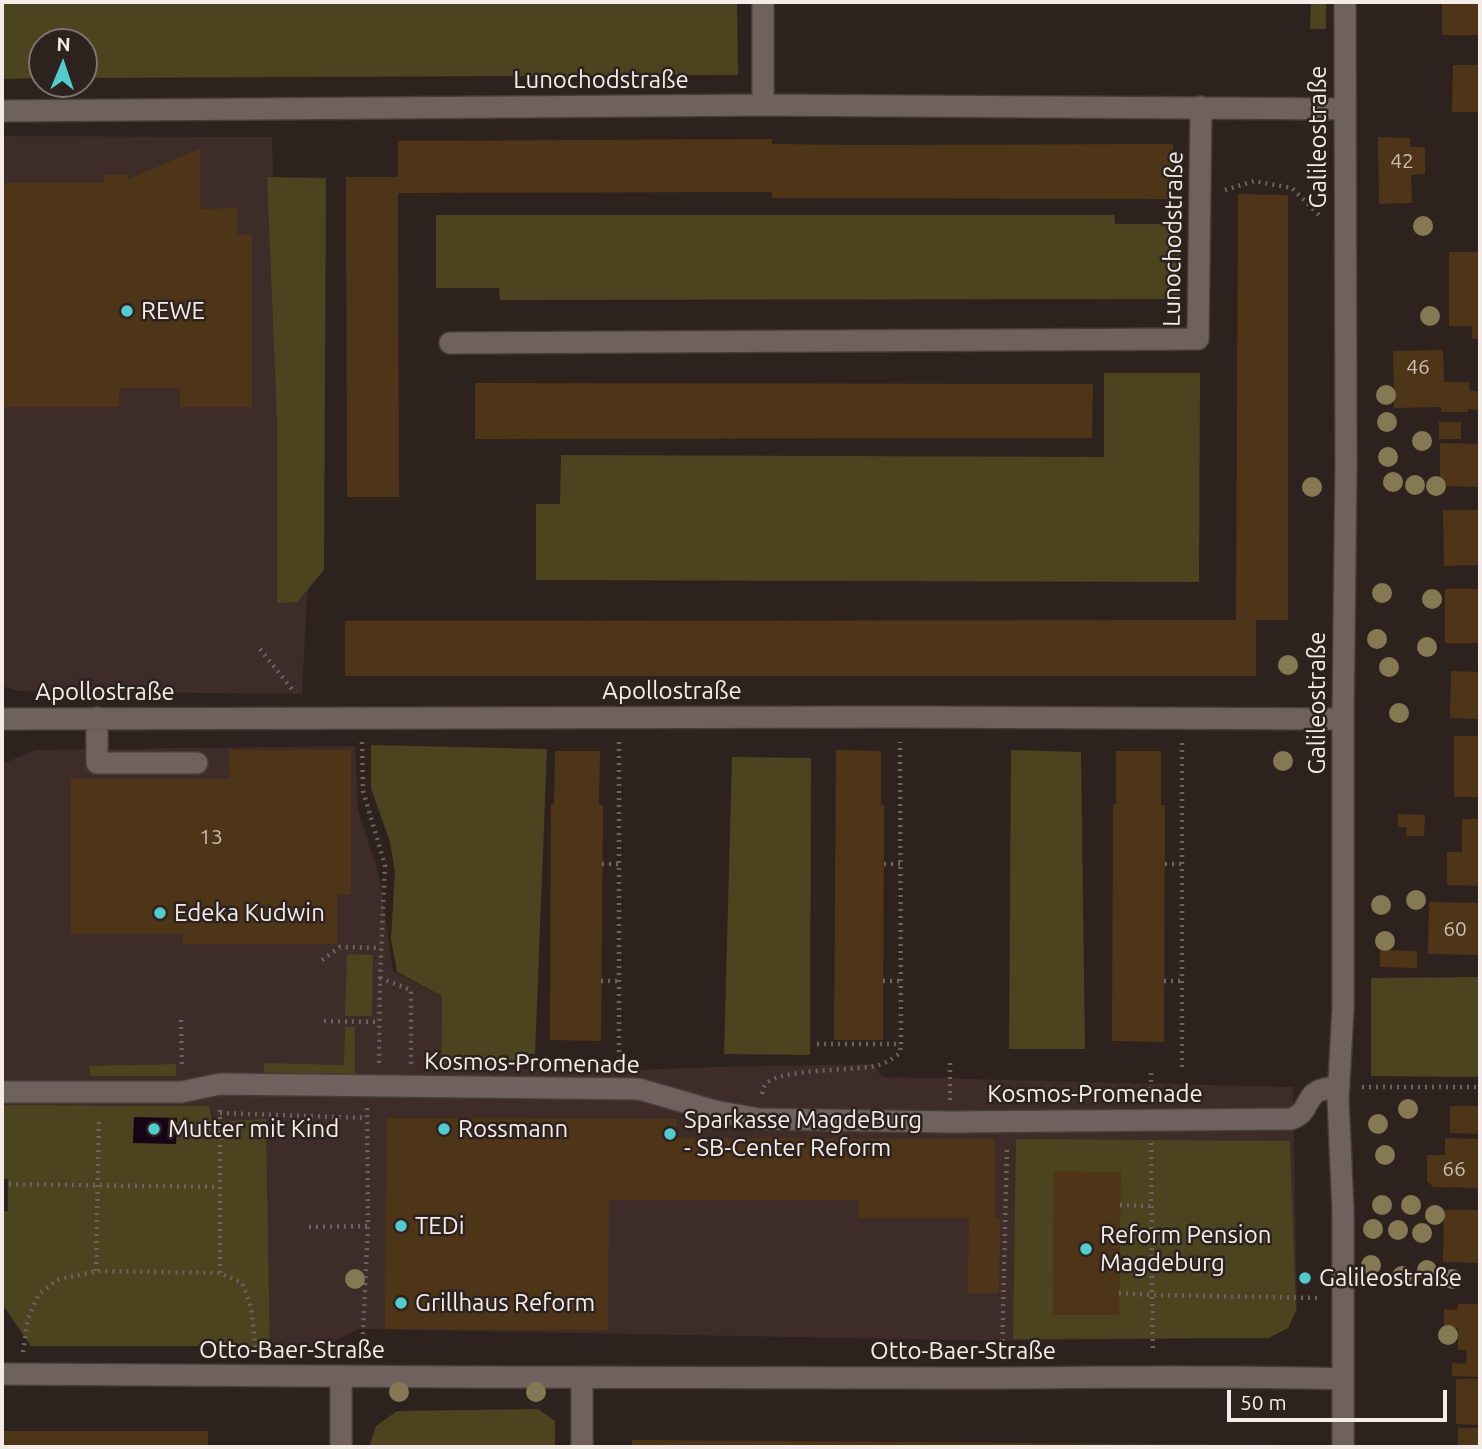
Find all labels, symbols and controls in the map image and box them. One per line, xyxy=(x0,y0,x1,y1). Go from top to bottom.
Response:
north arrow xyxy=(28,28,98,98)
text: N xyxy=(56,33,71,55)
street label: Lunochodstraße xyxy=(513,66,689,94)
street label: Galileostraße xyxy=(1304,66,1332,208)
house number: 42 xyxy=(1390,148,1414,174)
street label: Lunochodstraße xyxy=(1157,151,1189,327)
place label: REWE xyxy=(141,297,205,325)
marker: REWE xyxy=(119,303,135,319)
house number: 46 xyxy=(1406,354,1430,380)
street label: Galileostraße xyxy=(1303,632,1331,774)
street label: Apollostraße xyxy=(602,677,742,705)
street label: Apollostraße xyxy=(35,678,175,706)
house number: 13 xyxy=(199,824,223,850)
place label: Edeka Kudwin xyxy=(174,899,325,927)
marker: Edeka Kudwin xyxy=(152,905,168,921)
house number: 60 xyxy=(1443,916,1467,942)
street label: Kosmos-Promenade xyxy=(424,1047,640,1079)
street label: Kosmos-Promenade xyxy=(987,1080,1203,1108)
place label: Sparkasse MagdeBurg - SB-Center Reform xyxy=(684,1106,922,1162)
place label: Mutter mit Kind xyxy=(168,1115,339,1143)
place label: Rossmann xyxy=(458,1115,568,1143)
marker: Mutter mit Kind xyxy=(146,1121,162,1137)
marker: Rossmann xyxy=(436,1121,452,1137)
marker: Sparkasse MagdeBurg - SB-Center Reform xyxy=(662,1126,678,1142)
house number: 66 xyxy=(1442,1156,1466,1182)
place label: TEDi xyxy=(415,1212,465,1240)
marker: TEDi xyxy=(393,1218,409,1234)
place label: Reform Pension Magdeburg xyxy=(1100,1221,1271,1277)
marker: Reform Pension Magdeburg xyxy=(1078,1241,1094,1257)
place label: Galileostraße xyxy=(1319,1264,1462,1292)
marker: Galileostraße xyxy=(1297,1270,1313,1286)
place label: Grillhaus Reform xyxy=(415,1289,595,1317)
marker: Grillhaus Reform xyxy=(393,1295,409,1311)
street label: Otto-Baer-Straße xyxy=(199,1336,385,1364)
street label: Otto-Baer-Straße xyxy=(870,1337,1056,1365)
scale bar xyxy=(1230,1376,1450,1420)
text: 50 m xyxy=(1240,1390,1287,1414)

